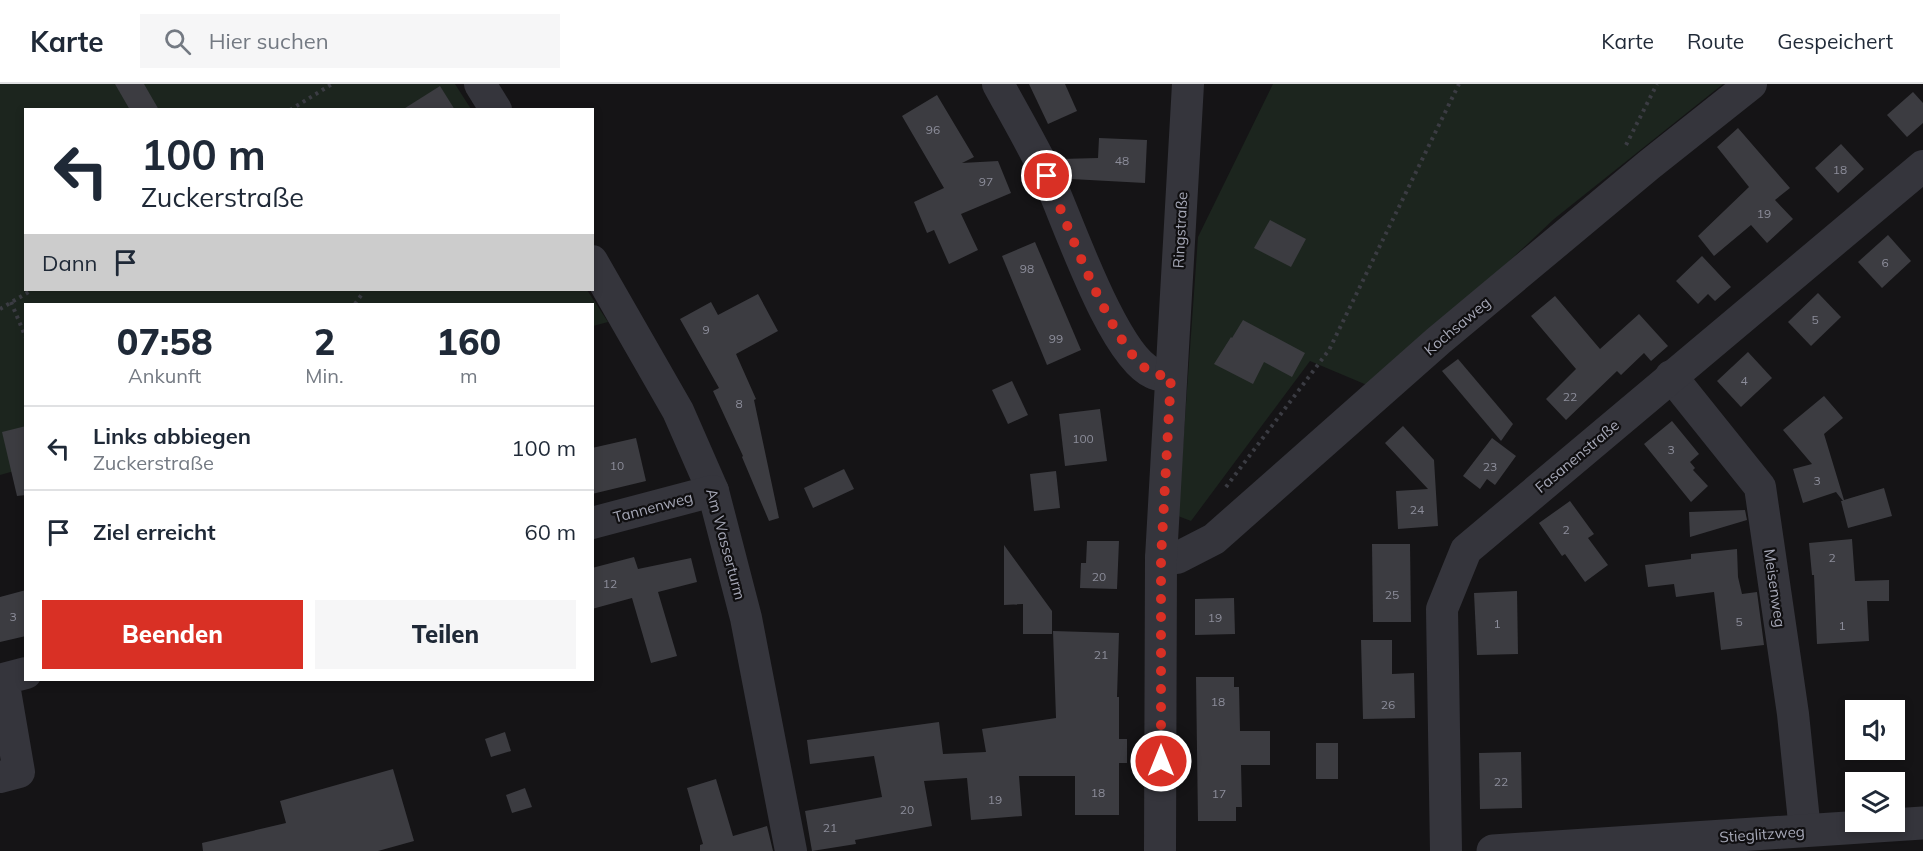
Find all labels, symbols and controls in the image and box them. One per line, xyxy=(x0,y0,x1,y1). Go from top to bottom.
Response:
search box xyxy=(140,14,560,68)
text: Karte xyxy=(30,24,104,59)
icon: search xyxy=(161,25,194,58)
text: Hier suchen xyxy=(209,27,329,55)
text: Karte xyxy=(1601,28,1654,54)
text: Route xyxy=(1687,28,1744,54)
text: Gespeichert xyxy=(1777,28,1893,54)
house number: 96 xyxy=(926,122,940,137)
text: 100 m xyxy=(141,128,266,181)
icon: left xyxy=(42,132,120,210)
pin xyxy=(1021,150,1072,201)
house number: 48 xyxy=(1115,153,1129,168)
icon: arrive xyxy=(1030,159,1063,192)
house number: 18 xyxy=(1833,162,1847,177)
house number: 97 xyxy=(979,174,993,189)
text: Zuckerstraße xyxy=(141,180,304,214)
street label: Ringstraße xyxy=(1169,191,1191,269)
house number: 19 xyxy=(1757,206,1771,221)
icon: arrive xyxy=(109,246,142,279)
text: Dann xyxy=(42,249,97,277)
house number: 6 xyxy=(1881,255,1889,270)
house number: 98 xyxy=(1020,261,1034,276)
street label: Kochsaweg xyxy=(1420,293,1494,359)
house number: 5 xyxy=(1811,312,1819,327)
text: 07:58 xyxy=(117,319,213,364)
text: 2 xyxy=(314,319,335,364)
text: 160 xyxy=(436,319,501,364)
house number: 9 xyxy=(702,322,710,337)
house number: 99 xyxy=(1049,331,1063,346)
text: Ankunft xyxy=(128,363,201,388)
text: Min. xyxy=(305,363,344,388)
text: m xyxy=(460,363,478,388)
house number: 4 xyxy=(1740,373,1748,388)
house number: 22 xyxy=(1563,389,1577,404)
house number: 8 xyxy=(735,396,743,411)
street label: Fasanenstraße xyxy=(1531,415,1623,497)
text: Links abbiegen xyxy=(93,422,251,450)
house number: 100 xyxy=(1072,431,1094,446)
icon: left xyxy=(42,432,75,465)
text: 100 m xyxy=(511,434,576,462)
house number: 3 xyxy=(1667,442,1675,457)
text: Zuckerstraße xyxy=(93,450,214,475)
house number: 10 xyxy=(610,458,624,473)
house number: 23 xyxy=(1483,459,1497,474)
house number: 3 xyxy=(1813,473,1821,488)
street label: Am Wasserturm xyxy=(702,486,750,602)
street label: Tannenweg xyxy=(611,487,695,527)
house number: 24 xyxy=(1410,502,1424,517)
icon: arrive xyxy=(42,516,75,549)
text: Ziel erreicht xyxy=(93,518,216,546)
text: 60 m xyxy=(525,518,576,546)
house number: 2 xyxy=(1562,522,1570,537)
street label: Meisenweg xyxy=(1760,548,1790,628)
house number: 2 xyxy=(1828,550,1836,565)
house number: 20 xyxy=(1092,569,1106,584)
house number: 12 xyxy=(603,576,617,591)
house number: 25 xyxy=(1385,587,1399,602)
button: Beenden xyxy=(42,600,303,669)
button: Teilen xyxy=(315,600,576,669)
house number: 3 xyxy=(9,609,17,624)
house number: 19 xyxy=(1208,610,1222,625)
house number: 5 xyxy=(1735,614,1743,629)
house number: 1 xyxy=(1493,616,1501,631)
house number: 1 xyxy=(1838,618,1846,633)
house number: 21 xyxy=(1094,647,1108,662)
house number: 18 xyxy=(1211,694,1225,709)
house number: 26 xyxy=(1381,697,1395,712)
map controls xyxy=(1845,700,1905,832)
button: sound xyxy=(1845,700,1905,760)
position arrow xyxy=(1129,729,1193,793)
button: layers xyxy=(1845,772,1905,832)
house number: 22 xyxy=(1494,774,1508,789)
house number: 18 xyxy=(1091,785,1105,800)
house number: 17 xyxy=(1212,786,1226,801)
house number: 19 xyxy=(988,792,1002,807)
house number: 20 xyxy=(900,802,914,817)
house number: 21 xyxy=(823,820,837,835)
street label: Stieglitzweg xyxy=(1719,822,1805,846)

